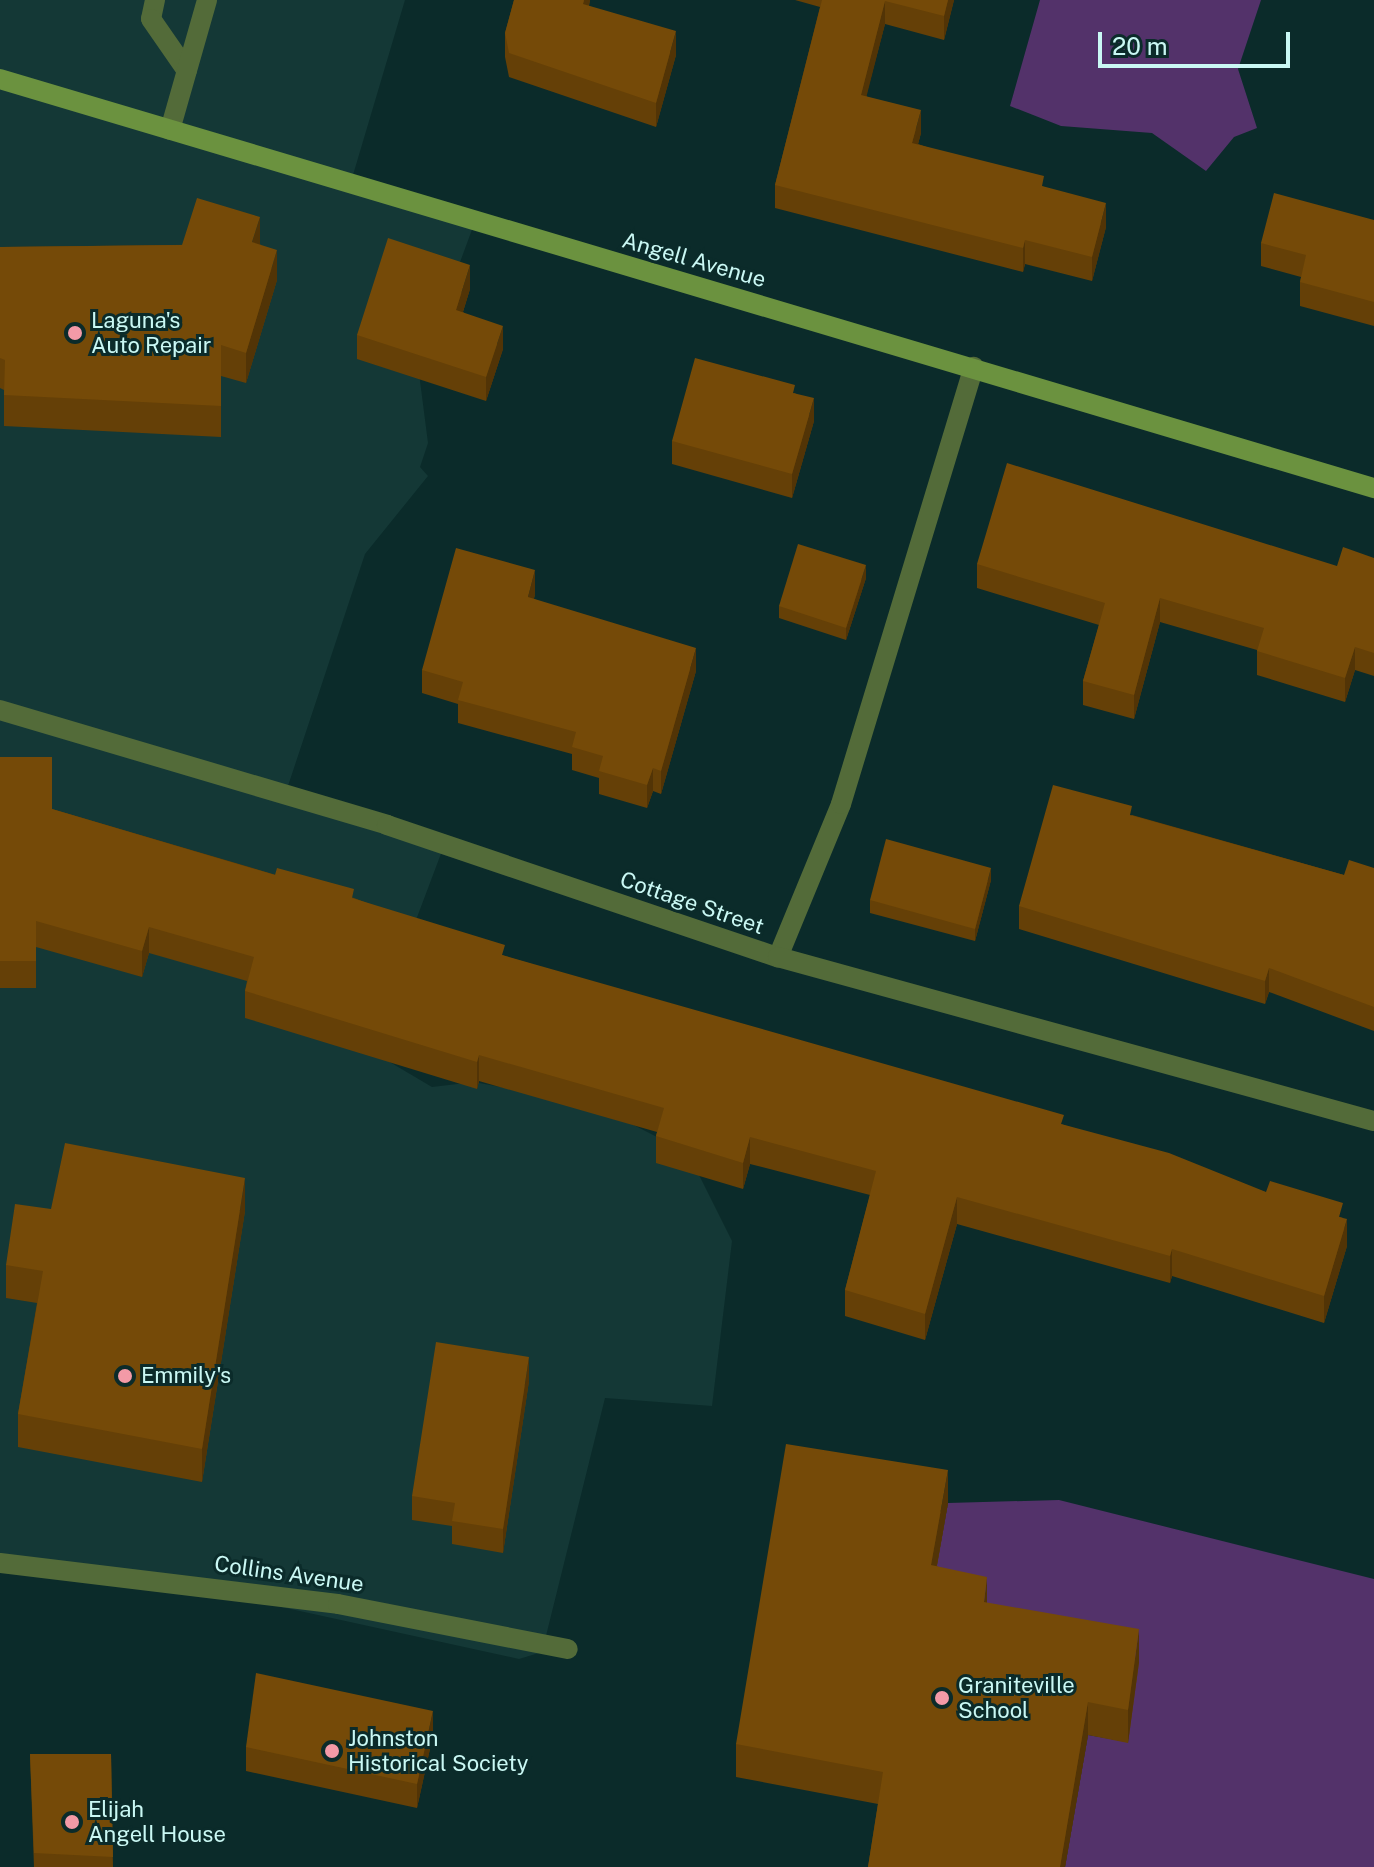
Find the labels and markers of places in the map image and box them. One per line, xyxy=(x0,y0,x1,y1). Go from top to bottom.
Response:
place label: Laguna's Auto Repair xyxy=(91,307,212,358)
marker: Laguna's Auto Repair xyxy=(66,324,84,342)
place label: Emmily's xyxy=(141,1363,231,1389)
marker: Emmily's xyxy=(116,1367,134,1385)
place label: Graniteville School xyxy=(958,1672,1075,1724)
marker: Graniteville School xyxy=(933,1689,951,1707)
place label: Johnston Historical Society xyxy=(348,1725,529,1776)
marker: Johnston Historical Society xyxy=(323,1742,341,1760)
place label: Elijah Angell House xyxy=(88,1796,226,1848)
marker: Elijah Angell House xyxy=(63,1813,81,1831)

